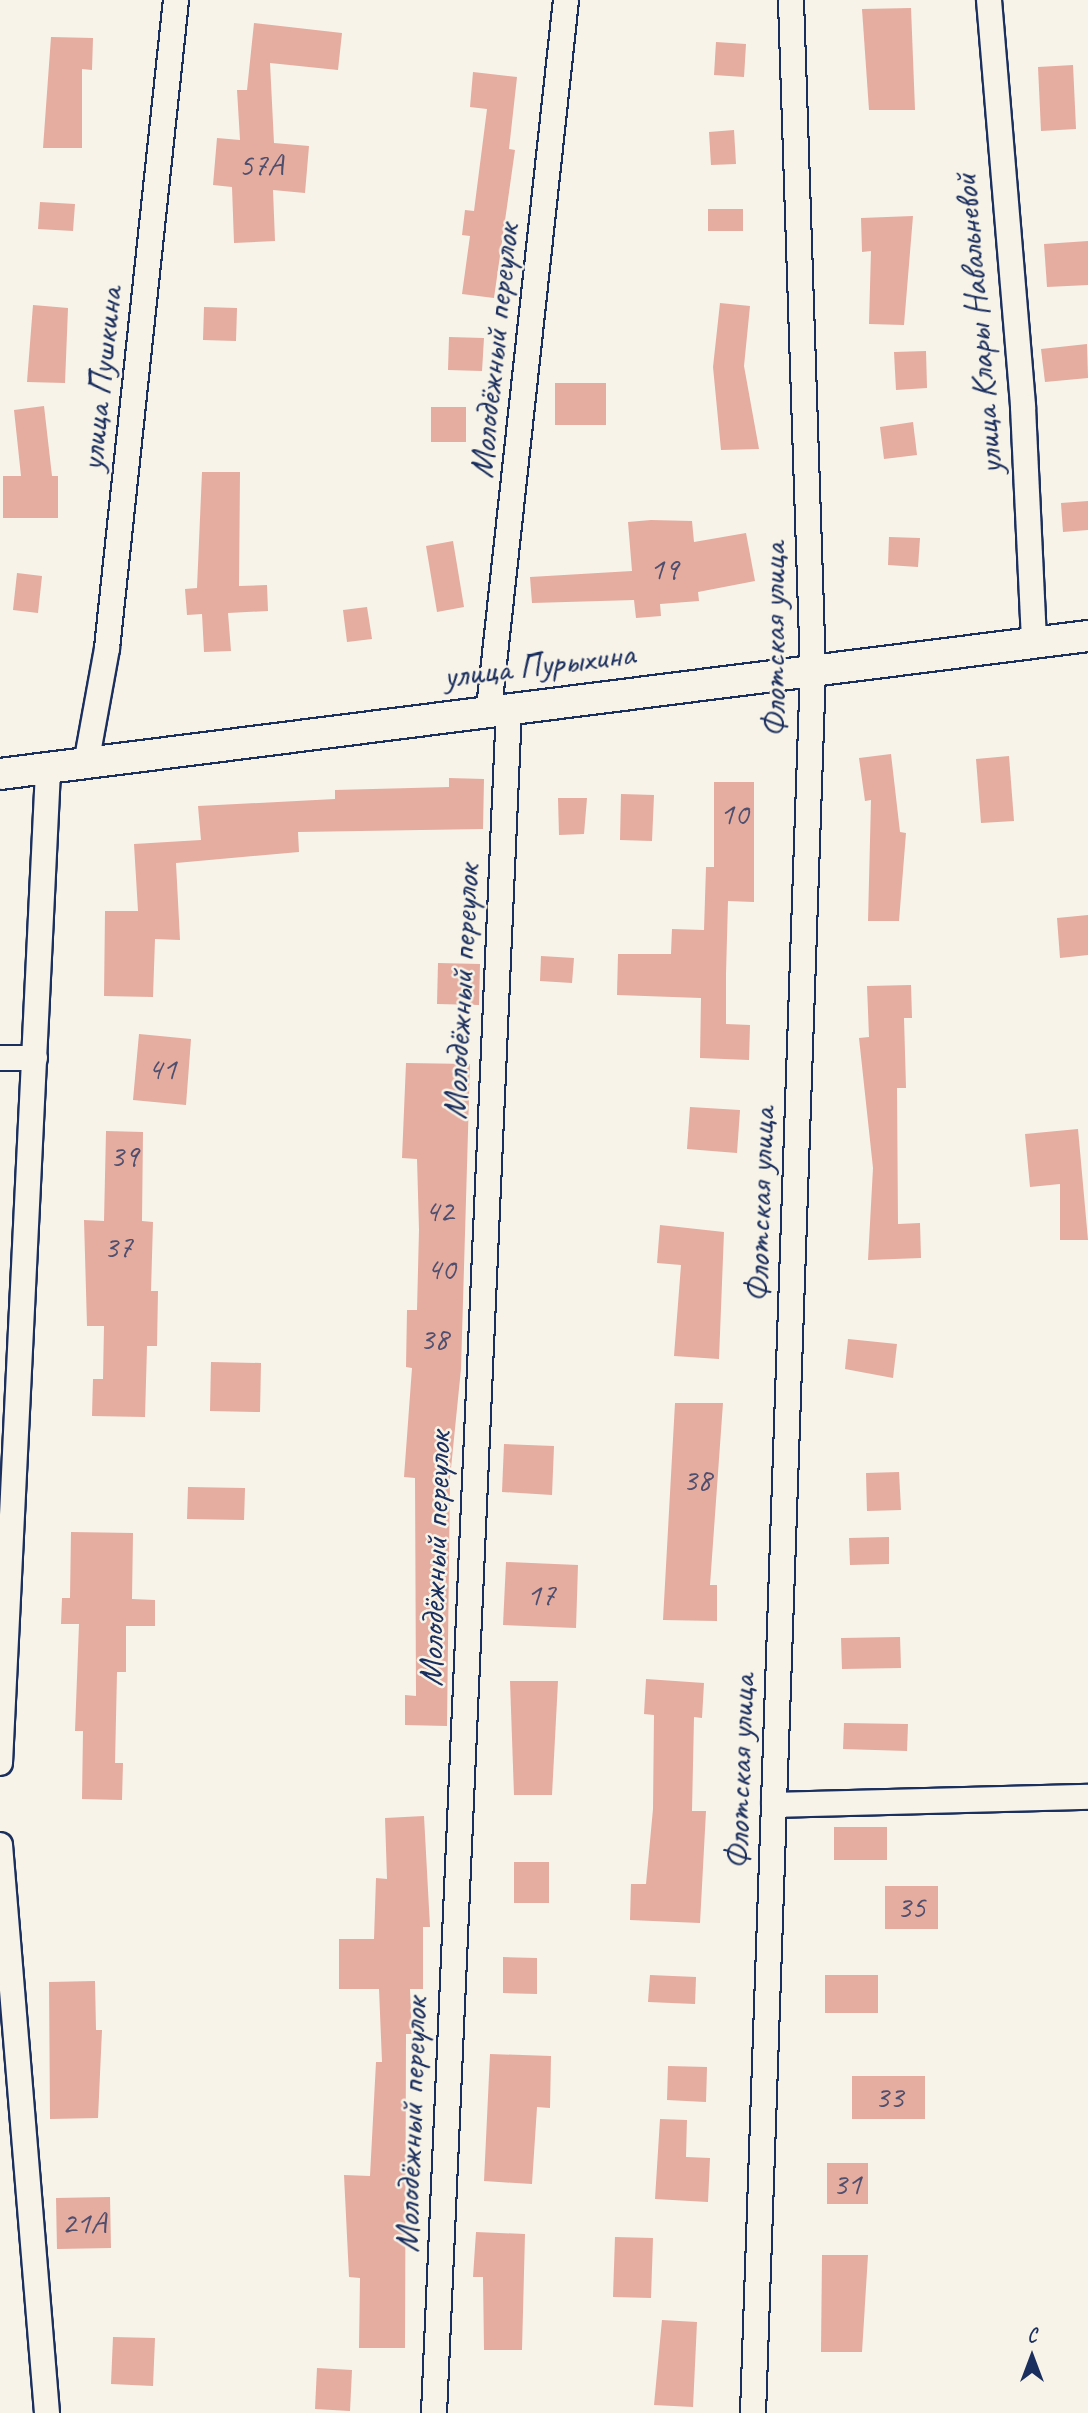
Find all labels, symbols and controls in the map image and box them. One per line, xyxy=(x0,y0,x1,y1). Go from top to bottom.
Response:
house number: 57А xyxy=(239,146,283,184)
street label: улица Клары Навальневой xyxy=(944,171,1012,477)
street label: Молодёжный переулок xyxy=(460,222,528,480)
street label: улица Пушкина xyxy=(70,284,132,474)
street label: Флотская улица xyxy=(753,542,795,738)
house number: 19 xyxy=(650,550,678,588)
street label: улица Пурыхина xyxy=(442,633,636,697)
house number: 10 xyxy=(720,795,748,833)
street label: Молодёжный переулок xyxy=(433,864,489,1120)
house number: 41 xyxy=(148,1050,176,1088)
street label: Флотская улица xyxy=(736,1106,784,1304)
house number: 39 xyxy=(110,1137,138,1175)
house number: 42 xyxy=(425,1192,453,1230)
house number: 37 xyxy=(104,1228,132,1266)
house number: 40 xyxy=(427,1250,455,1288)
house number: 38 xyxy=(420,1320,448,1358)
street label: Молодёжный переулок xyxy=(410,1431,460,1687)
house number: 38 xyxy=(683,1461,711,1499)
house number: 17 xyxy=(527,1576,555,1614)
street label: Флотская улица xyxy=(716,1673,764,1871)
house number: 35 xyxy=(897,1888,925,1926)
street label: Молодёжный переулок xyxy=(386,1997,436,2253)
house number: 33 xyxy=(875,2078,903,2116)
house number: 31 xyxy=(833,2165,861,2203)
house number: 21А xyxy=(62,2204,106,2242)
north arrow xyxy=(997,2322,1067,2392)
text: С xyxy=(1027,2324,1037,2348)

